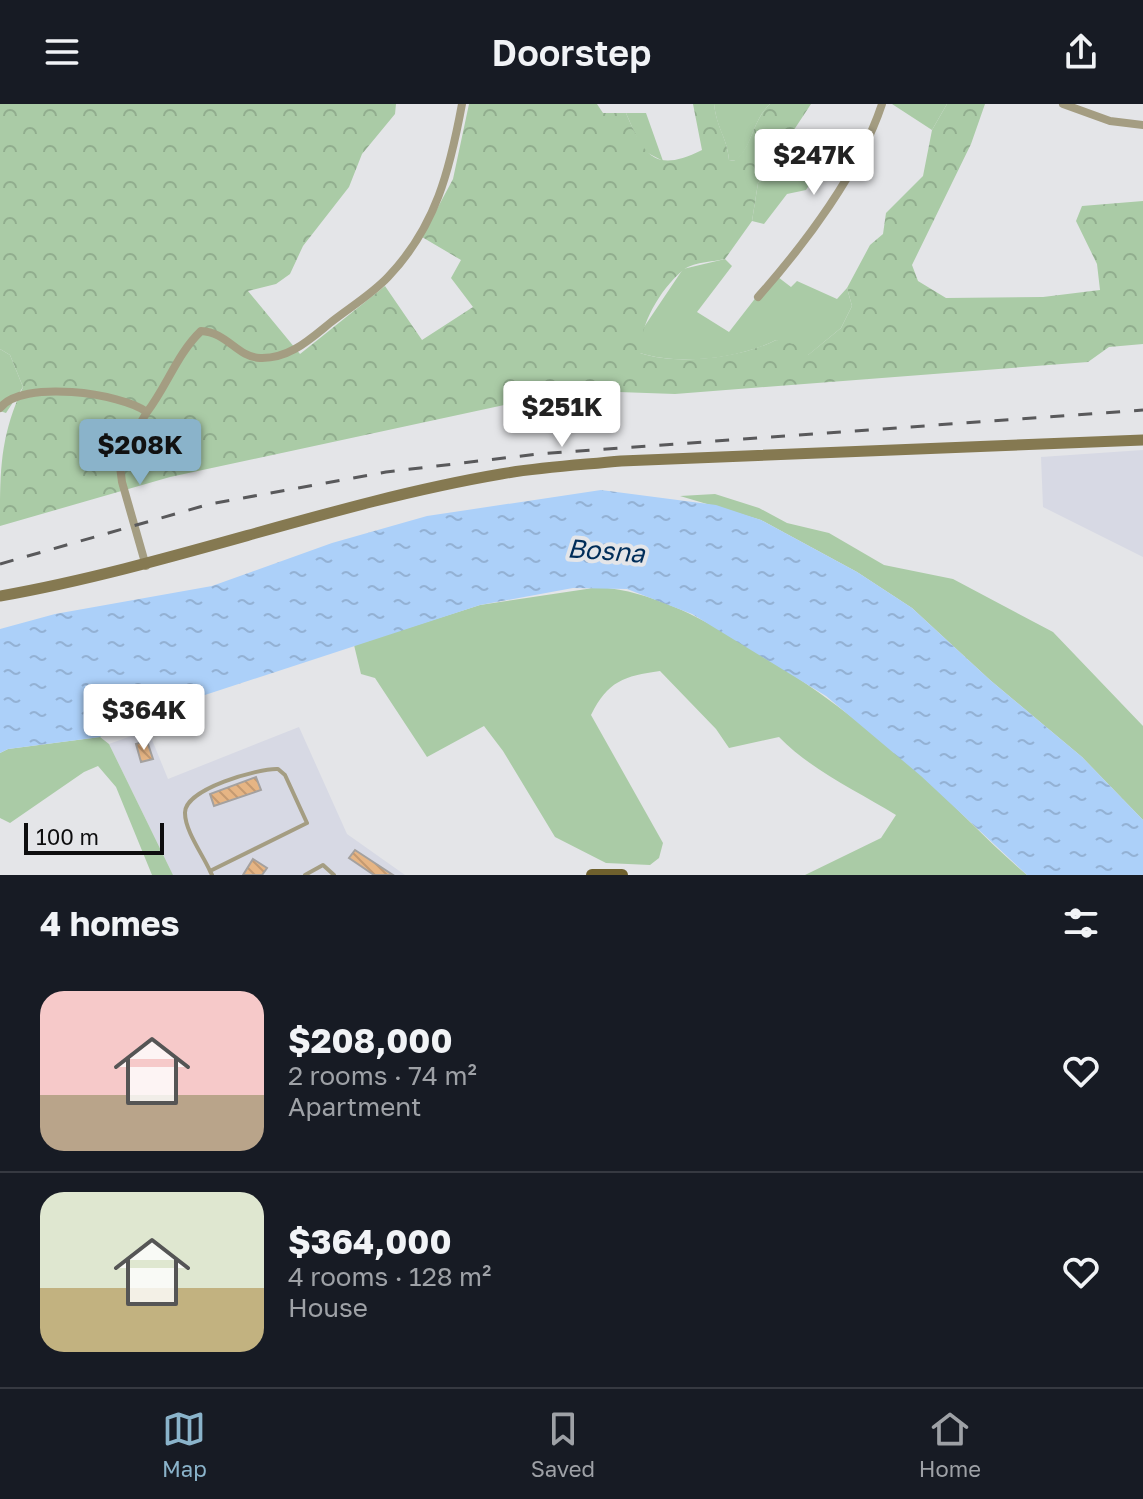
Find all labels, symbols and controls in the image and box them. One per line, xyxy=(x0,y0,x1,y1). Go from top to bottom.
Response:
icon: menu xyxy=(40,30,84,74)
icon: share xyxy=(1059,30,1103,74)
text: Doorstep xyxy=(492,31,651,74)
pin: $247K xyxy=(758,129,870,197)
text: $247K xyxy=(773,139,855,170)
pin: $251K xyxy=(506,381,618,449)
text: $251K xyxy=(521,391,603,422)
pin: $208K xyxy=(84,419,196,487)
text: $208K xyxy=(97,429,183,460)
water label: Bosna xyxy=(566,532,647,569)
pin: $364K xyxy=(88,684,200,752)
text: $364K xyxy=(102,694,186,725)
scale bar xyxy=(24,819,164,855)
text: 100 m xyxy=(36,823,99,850)
icon: filters xyxy=(1059,901,1103,945)
text: 4 homes xyxy=(40,903,180,943)
text: $208,000 xyxy=(288,1020,453,1060)
icon: home xyxy=(104,1023,200,1119)
icon: heart xyxy=(1059,1049,1103,1093)
text: 2 rooms · 74 m² xyxy=(288,1060,477,1091)
text: Apartment xyxy=(288,1091,421,1122)
text: $364,000 xyxy=(288,1221,452,1261)
icon: home xyxy=(104,1224,200,1320)
icon: heart xyxy=(1059,1250,1103,1294)
text: 4 rooms · 128 m² xyxy=(288,1261,491,1292)
text: House xyxy=(288,1292,368,1323)
tab: Map xyxy=(162,1407,207,1482)
tab: Saved xyxy=(531,1407,595,1482)
tab: Home xyxy=(919,1407,981,1482)

